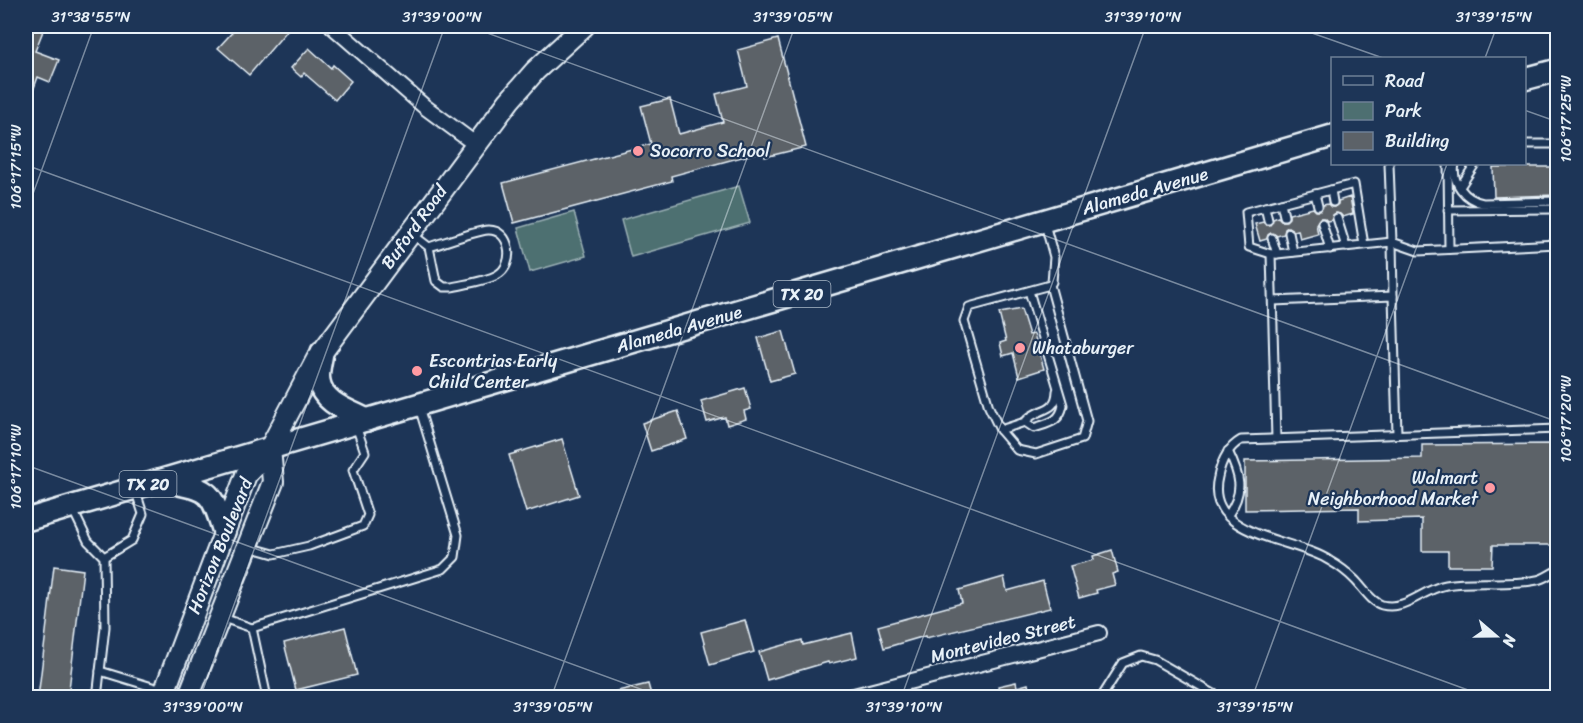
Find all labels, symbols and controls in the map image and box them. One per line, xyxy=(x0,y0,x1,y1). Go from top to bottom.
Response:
text: 31°38'55"N xyxy=(52,4,131,30)
text: 31°39'00"N xyxy=(402,4,482,30)
text: 31°39'05"N xyxy=(753,4,833,30)
text: 31°39'10"N xyxy=(1105,4,1182,30)
text: 31°39'15"N xyxy=(1456,4,1533,30)
legend xyxy=(1331,57,1526,165)
text: Road xyxy=(1385,65,1425,97)
text: 106°17'25"W xyxy=(1553,75,1579,163)
text: Park xyxy=(1385,95,1422,127)
text: 106°17'15"W xyxy=(3,124,29,209)
text: Building xyxy=(1385,125,1449,157)
place label: Socorro School xyxy=(650,135,771,167)
marker: Socorro School xyxy=(631,144,645,158)
street label: Alameda Avenue xyxy=(1077,158,1212,225)
street label: Buford Road xyxy=(372,177,457,276)
road number: TX 20 xyxy=(774,281,830,307)
street label: Alameda Avenue xyxy=(611,296,746,363)
place label: Whataburger xyxy=(1032,332,1135,364)
marker: Whataburger xyxy=(1013,341,1027,355)
place label: Escontrias Early Child Center xyxy=(429,345,558,398)
marker: Escontrias Early Child Center xyxy=(410,364,424,378)
text: 106°17'20"W xyxy=(1553,375,1579,463)
text: 106°17'10"W xyxy=(3,424,29,510)
place label: Walmart Neighborhood Market xyxy=(1308,462,1479,515)
road number: TX 20 xyxy=(120,471,176,497)
street label: Horizon Boulevard xyxy=(178,472,262,619)
marker: Walmart Neighborhood Market xyxy=(1483,481,1497,495)
street label: Montevideo Street xyxy=(927,605,1079,673)
north arrow xyxy=(1466,606,1526,666)
text: N xyxy=(1494,630,1525,652)
text: 31°39'00"N xyxy=(163,694,243,720)
text: 31°39'05"N xyxy=(513,694,593,720)
text: 31°39'10"N xyxy=(866,694,943,720)
text: 31°39'15"N xyxy=(1217,694,1294,720)

